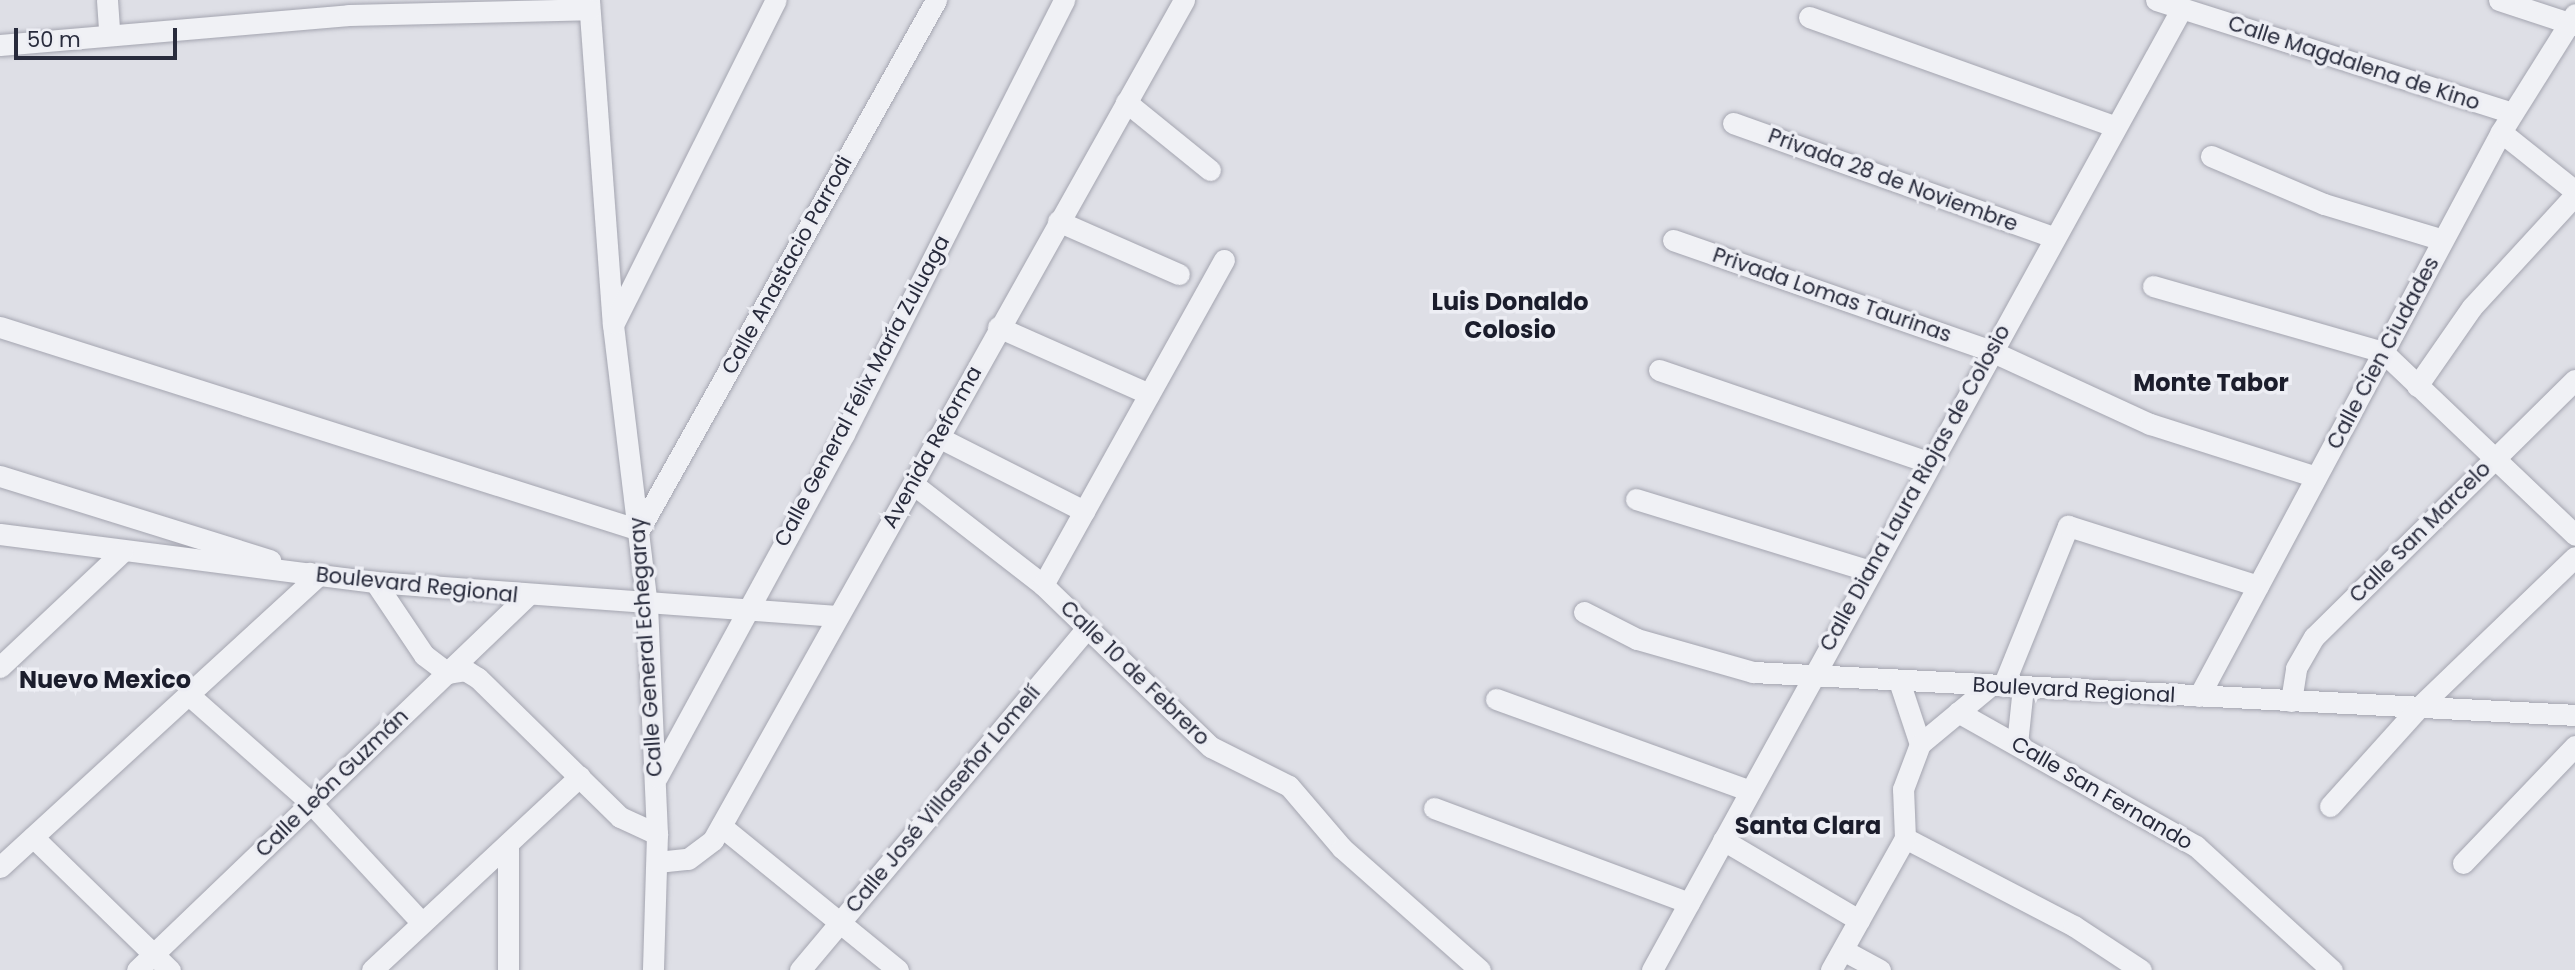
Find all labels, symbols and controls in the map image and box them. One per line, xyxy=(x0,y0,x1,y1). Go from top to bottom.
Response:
street label: Calle Magdalena de Kino xyxy=(2225,10,2483,116)
scale bar xyxy=(18,14,180,58)
text: 50 m xyxy=(27,25,81,54)
street label: Privada 28 de Noviembre xyxy=(1765,123,2021,237)
street label: Calle Anastacio Parrodi xyxy=(716,151,858,379)
street label: Calle General Félix María Zuluaga xyxy=(769,231,955,551)
street label: Privada Lomas Taurinas xyxy=(1709,242,1955,348)
street label: Calle Cien Ciudades xyxy=(2322,253,2444,453)
district label: Luis Donaldo Colosio xyxy=(1431,288,1589,344)
street label: Calle Diana Laura Riojas de Colosio xyxy=(1814,320,2016,656)
street label: Avenida Reforma xyxy=(877,362,987,532)
district label: Monte Tabor xyxy=(2133,369,2289,397)
street label: Calle San Marcelo xyxy=(2344,456,2496,608)
street label: Calle General Echegaray xyxy=(624,516,668,778)
street label: Boulevard Regional xyxy=(315,562,519,608)
street label: Calle 10 de Febrero xyxy=(1055,595,1215,751)
district label: Nuevo Mexico xyxy=(19,666,191,694)
street label: Boulevard Regional xyxy=(1972,672,2176,708)
street label: Calle José Villaseñor Lomelí xyxy=(840,680,1046,918)
street label: Calle León Guzmán xyxy=(250,704,414,862)
street label: Calle San Fernando xyxy=(2007,731,2197,855)
district label: Santa Clara xyxy=(1735,812,1881,840)

